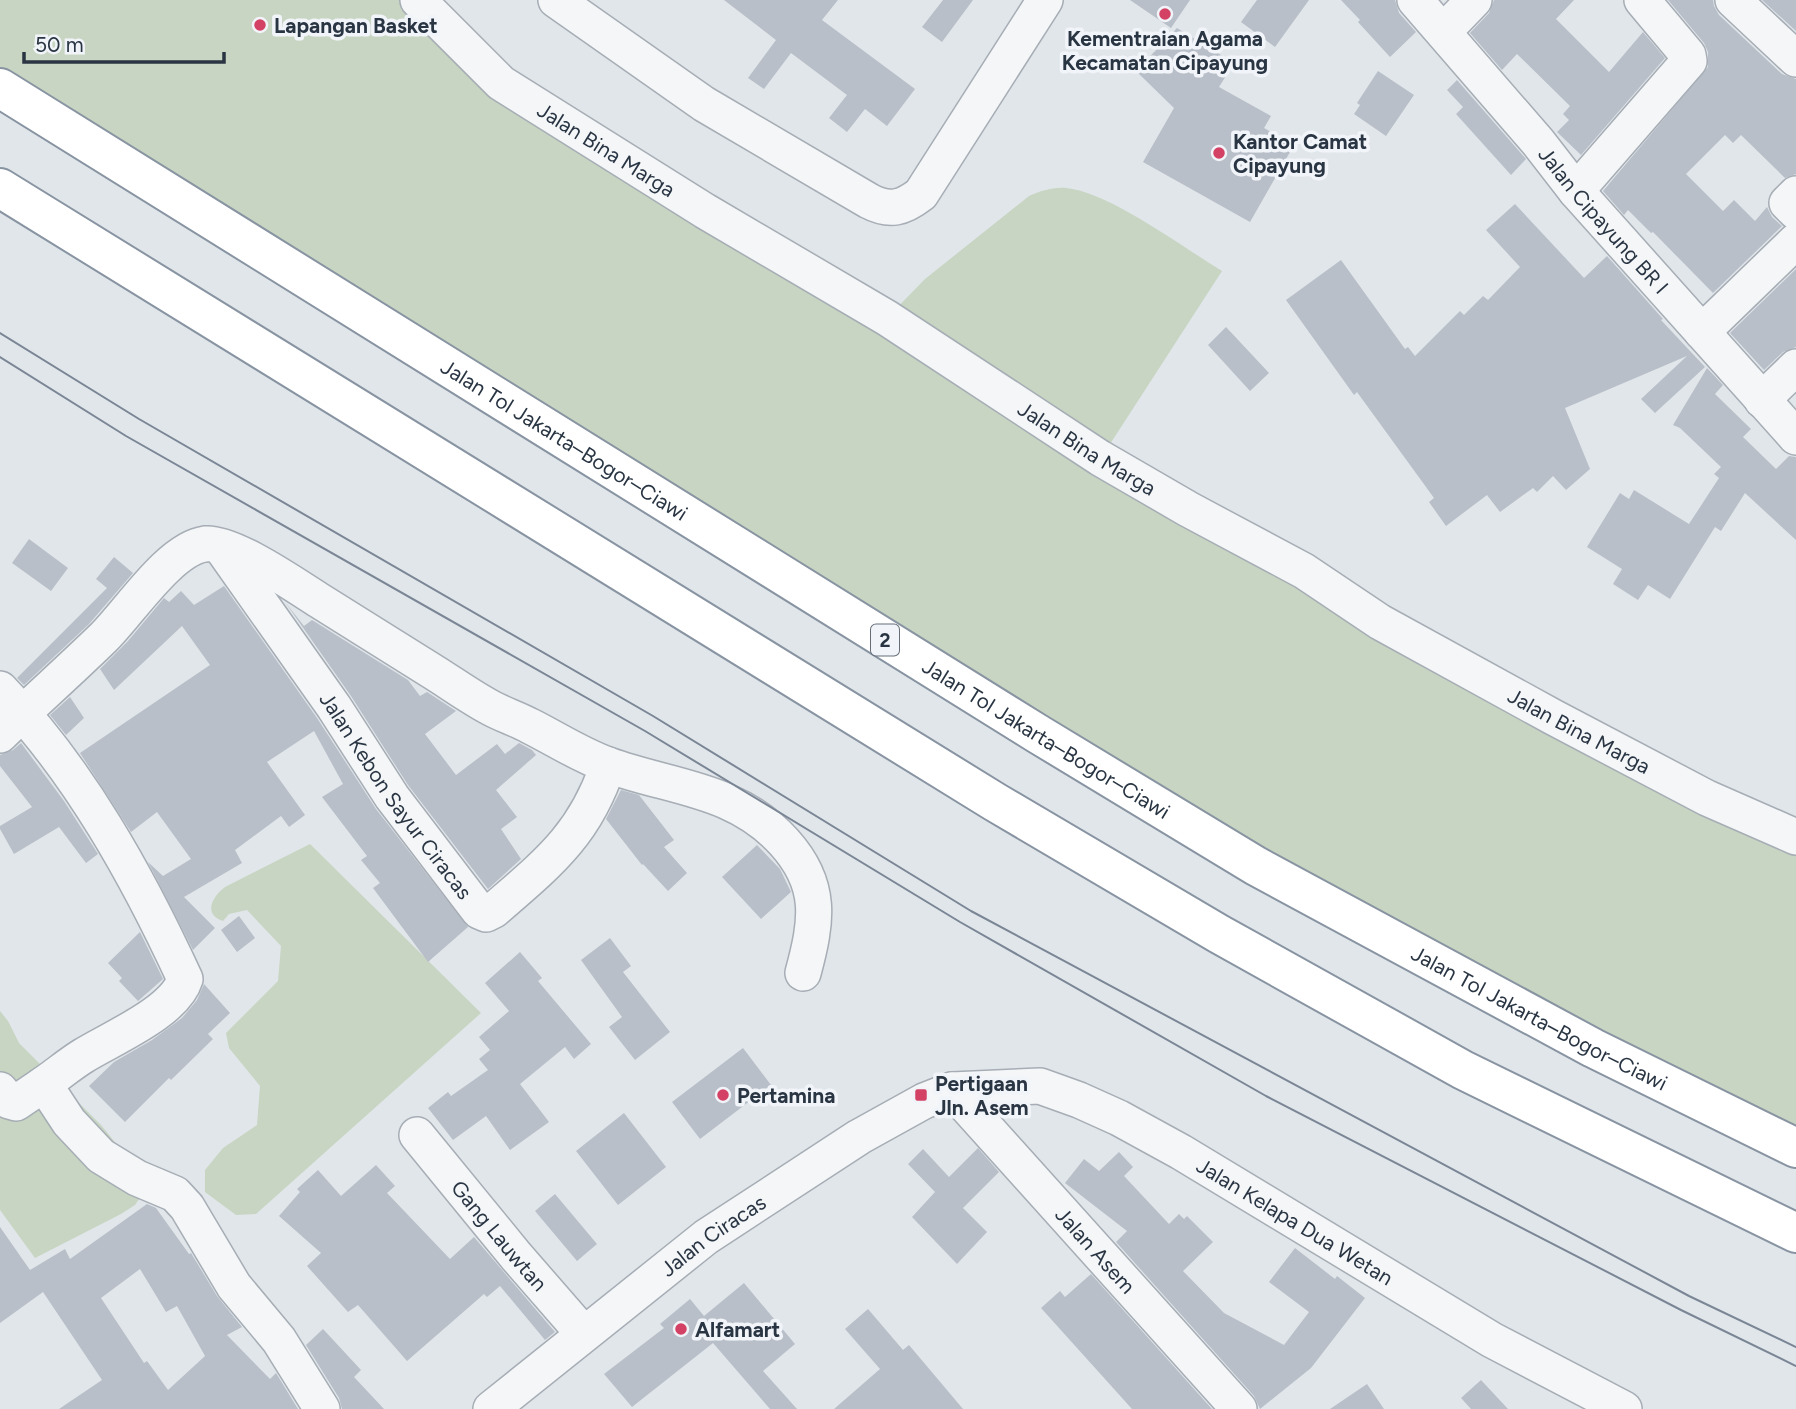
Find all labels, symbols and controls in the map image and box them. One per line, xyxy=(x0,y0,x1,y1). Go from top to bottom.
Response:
marker: Kementraian Agama Kecamatan Cipayung xyxy=(1157,6,1173,22)
place label: Lapangan Basket xyxy=(274,13,438,38)
marker: Lapangan Basket xyxy=(252,17,268,33)
scale bar xyxy=(24,21,224,65)
place label: Kementraian Agama Kecamatan Cipayung xyxy=(1062,26,1268,75)
text: 50 m xyxy=(35,32,84,57)
street label: Jalan Bina Marga xyxy=(533,97,680,202)
place label: Kantor Camat Cipayung xyxy=(1233,129,1367,178)
street label: Jalan Cipayung BR I xyxy=(1534,142,1674,298)
marker: Kantor Camat Cipayung xyxy=(1211,145,1227,161)
street label: Jalan Tol Jakarta–Bogor–Ciawi xyxy=(437,353,693,525)
street label: Jalan Bina Marga xyxy=(1014,395,1160,500)
road number: 2 xyxy=(871,624,899,656)
street label: Jalan Tol Jakarta–Bogor–Ciawi xyxy=(918,653,1175,824)
street label: Jalan Bina Marga xyxy=(1504,682,1655,779)
street label: Jalan Kebon Sayur Ciracas xyxy=(315,687,478,904)
street label: Jalan Tol Jakarta–Bogor–Ciawi xyxy=(1407,940,1672,1095)
place label: Pertigaan Jln. Asem xyxy=(935,1071,1029,1120)
place label: Pertamina xyxy=(737,1083,835,1108)
marker: Pertamina xyxy=(715,1087,731,1103)
marker: Pertigaan Jln. Asem xyxy=(913,1087,929,1103)
street label: Jalan Kelapa Dua Wetan xyxy=(1193,1152,1398,1290)
street label: Gang Lauwtan xyxy=(447,1175,553,1296)
street label: Jalan Ciracas xyxy=(655,1189,770,1281)
street label: Jalan Asem xyxy=(1051,1202,1141,1298)
place label: Alfamart xyxy=(695,1317,780,1342)
marker: Alfamart xyxy=(673,1321,689,1337)

